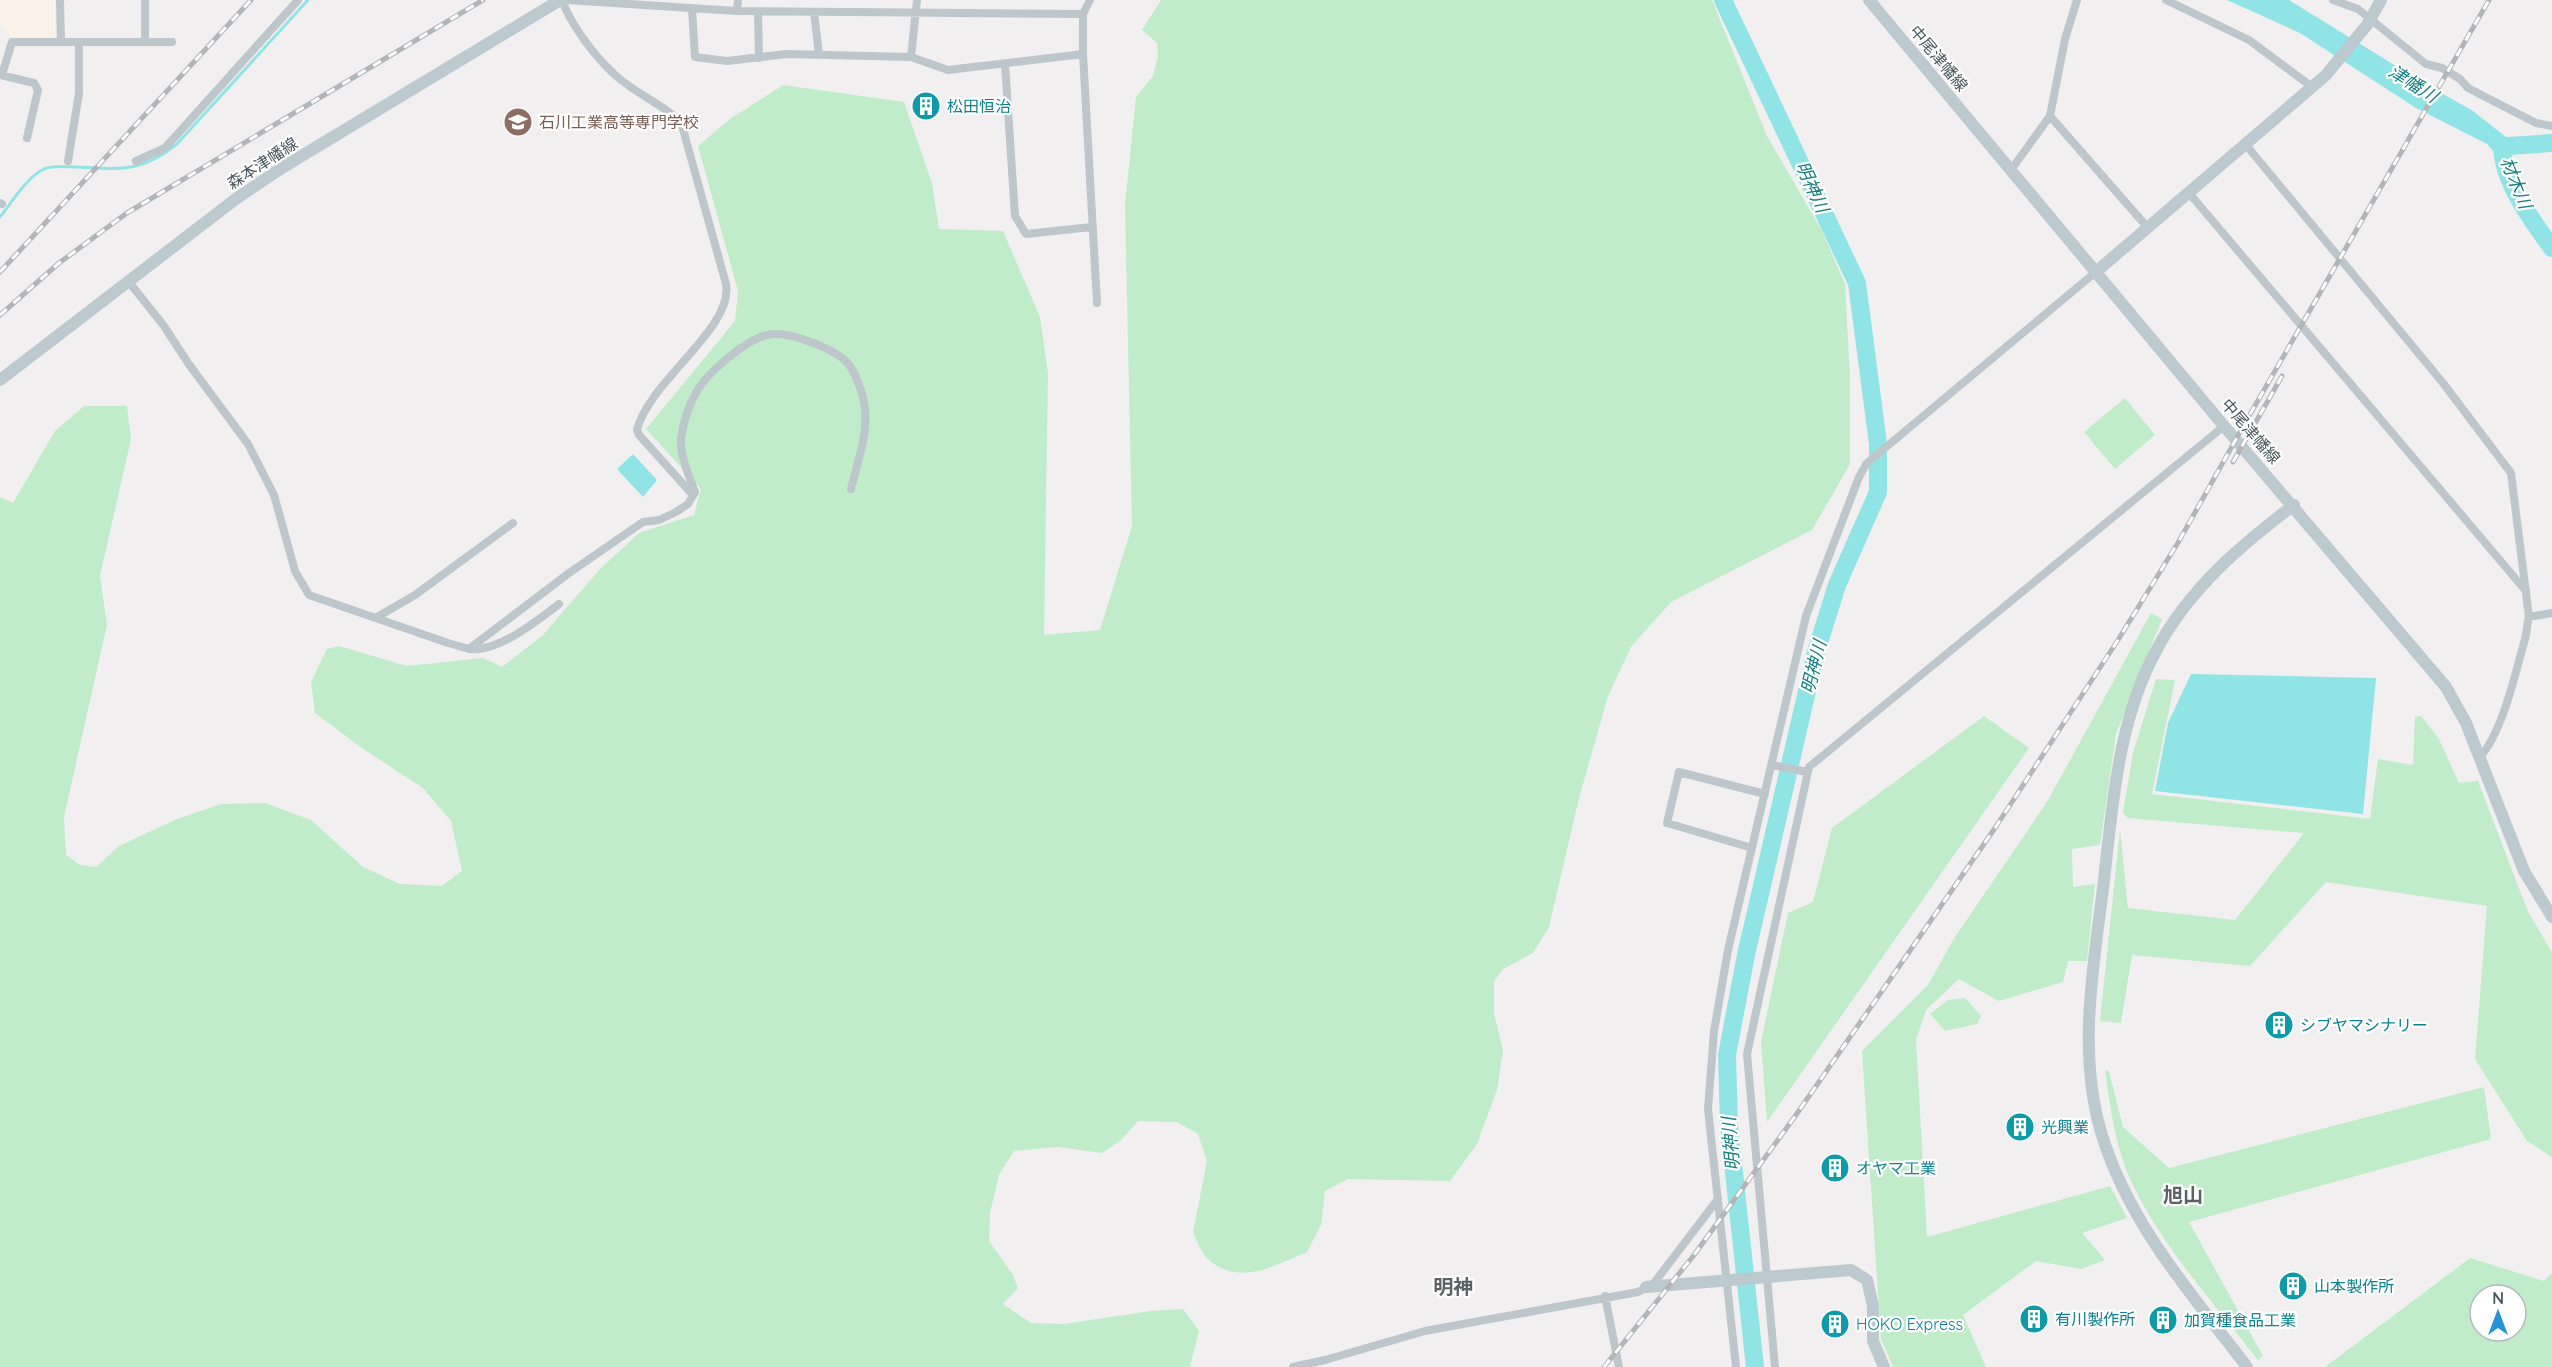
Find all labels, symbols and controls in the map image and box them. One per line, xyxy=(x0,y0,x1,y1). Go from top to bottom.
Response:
street label: 中尾津幡線 xyxy=(1906,21,1972,95)
water label: 津幡川 xyxy=(2384,60,2444,109)
building icon: 松田恒治 xyxy=(910,90,942,122)
place label: 松田恒治 xyxy=(947,96,1011,116)
school or university icon: 石川工業高等専門学校 xyxy=(502,106,534,138)
place label: 石川工業高等専門学校 xyxy=(539,112,699,132)
street label: 森本津幡線 xyxy=(223,133,301,193)
water label: 材木川 xyxy=(2496,153,2538,214)
water label: 明神川 xyxy=(1791,157,1835,218)
street label: 中尾津幡線 xyxy=(2217,394,2285,468)
water label: 明神川 xyxy=(1796,636,1832,696)
building icon: シブヤマシナリー xyxy=(2263,1009,2295,1041)
place label: シブヤマシナリー xyxy=(2300,1015,2428,1035)
building icon: 光興業 xyxy=(2004,1111,2036,1143)
water label: 明神川 xyxy=(1717,1114,1744,1172)
place label: 光興業 xyxy=(2041,1117,2089,1137)
building icon: オヤマ工業 xyxy=(1819,1152,1851,1184)
place label: オヤマ工業 xyxy=(1856,1158,1936,1178)
district label: 旭山 xyxy=(2163,1182,2203,1207)
building icon: 山本製作所 xyxy=(2277,1270,2309,1302)
district label: 明神 xyxy=(1433,1274,1473,1299)
place label: 山本製作所 xyxy=(2314,1276,2394,1296)
north arrow xyxy=(2468,1283,2528,1343)
text: N xyxy=(2492,1288,2504,1308)
building icon: 有川製作所 xyxy=(2018,1303,2050,1335)
building icon: 加賀種食品工業 xyxy=(2147,1304,2179,1336)
building icon: HOKO Express xyxy=(1819,1308,1851,1340)
place label: 有川製作所 xyxy=(2055,1309,2135,1329)
place label: 加賀種食品工業 xyxy=(2184,1310,2296,1330)
place label: HOKO Express xyxy=(1856,1314,1963,1334)

